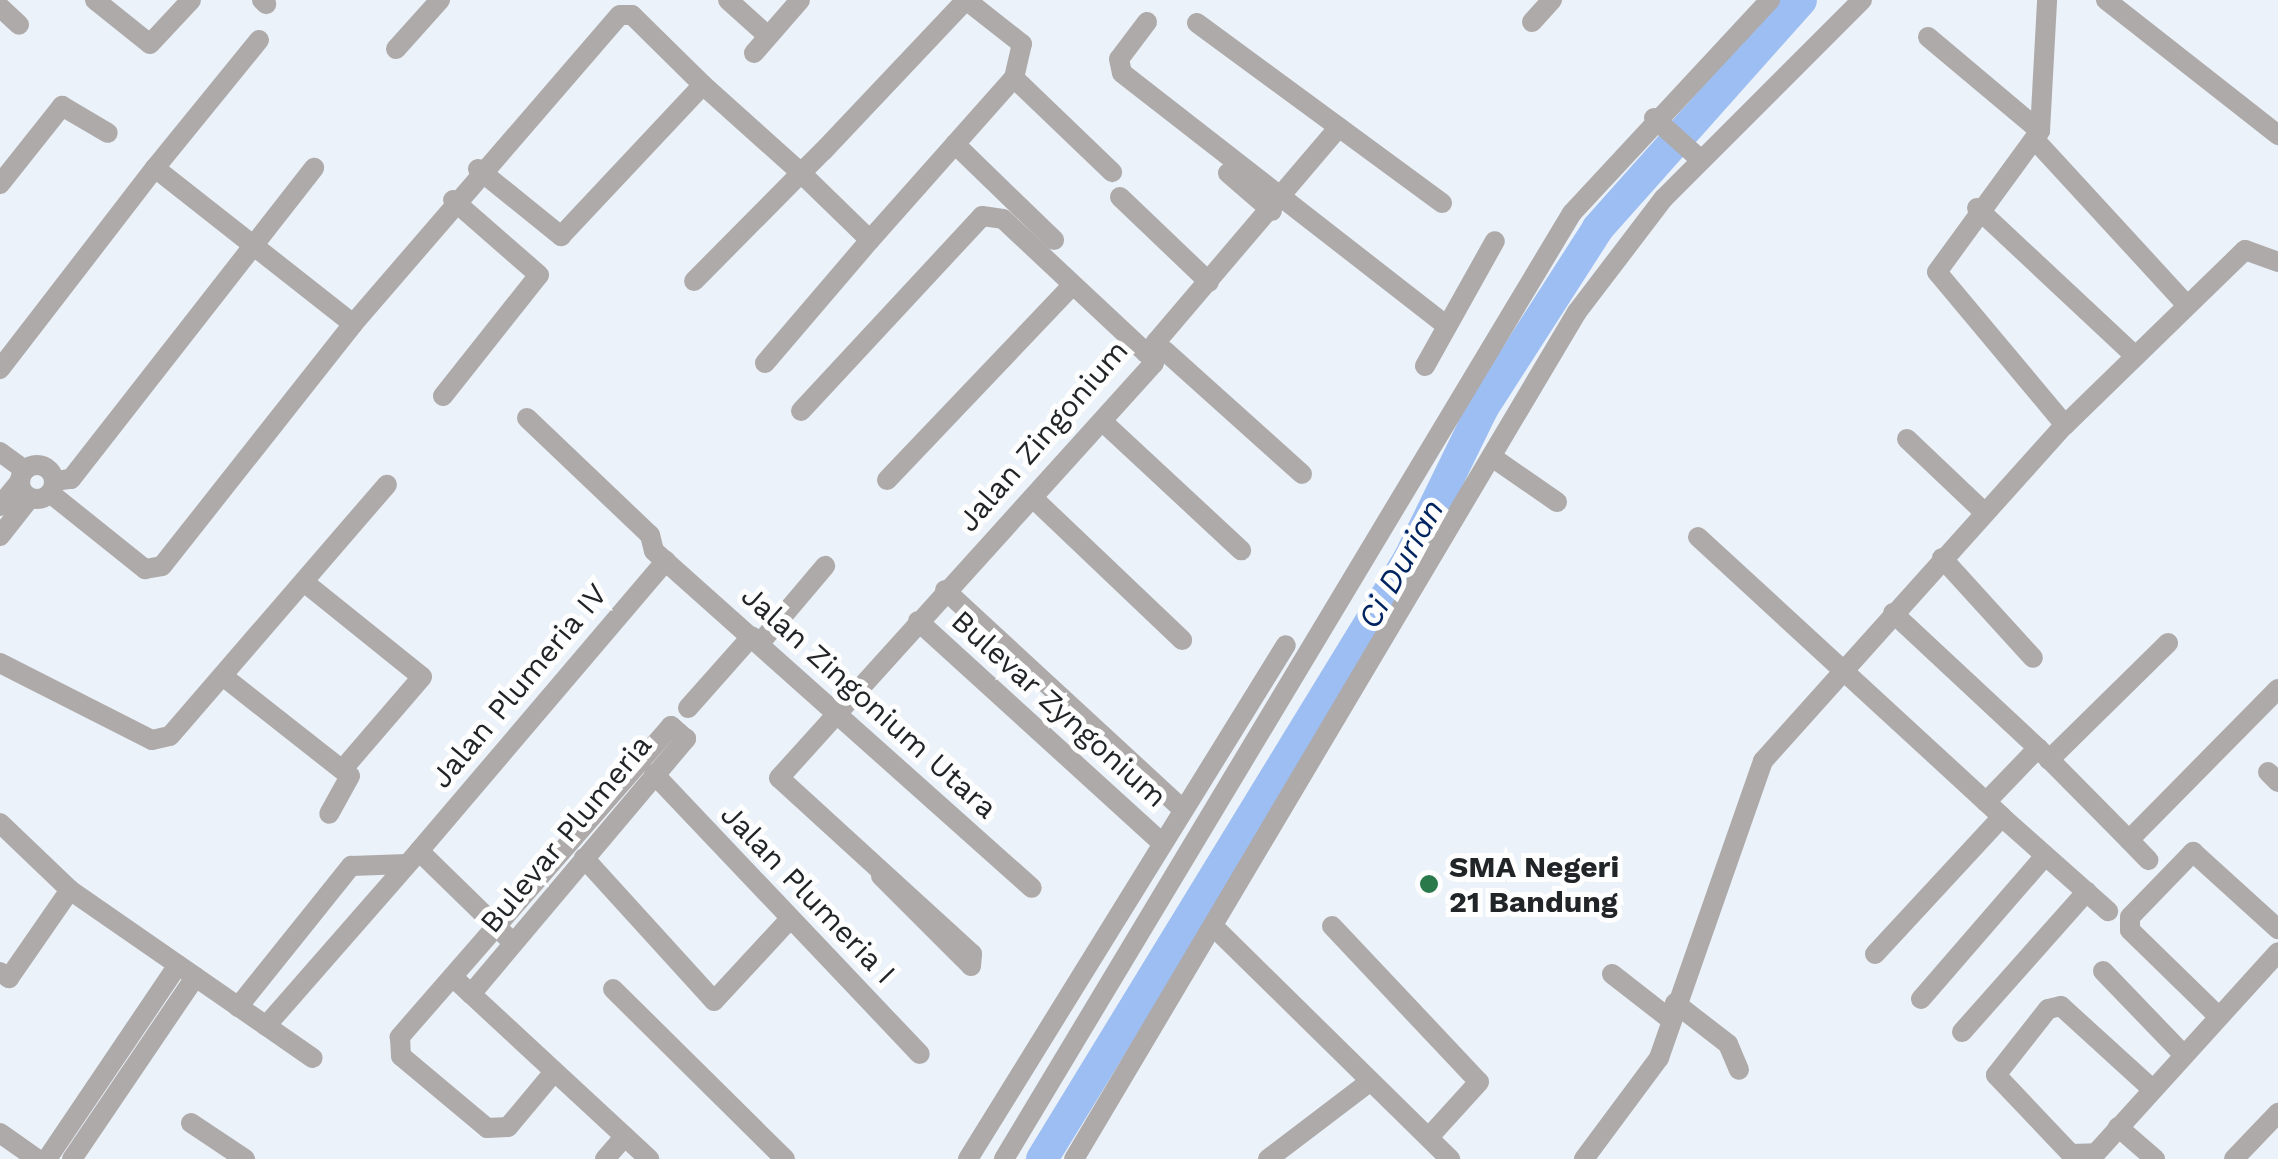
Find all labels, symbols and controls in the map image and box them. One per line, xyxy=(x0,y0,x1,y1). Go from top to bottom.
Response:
street label: Jalan Zingonium xyxy=(950,333,1136,539)
water label: Ci Durian xyxy=(1350,493,1452,635)
street label: Jalan Plumeria IV xyxy=(423,576,615,796)
street label: Jalan Zingonium Utara xyxy=(734,578,1004,826)
street label: Bulevar Zyngonium xyxy=(944,603,1174,815)
street label: Bulevar Plumeria xyxy=(473,727,659,941)
street label: Jalan Plumeria I xyxy=(713,796,903,992)
place label: SMA Negeri 21 Bandung xyxy=(1449,849,1620,920)
marker: SMA Negeri 21 Bandung xyxy=(1418,873,1440,895)

